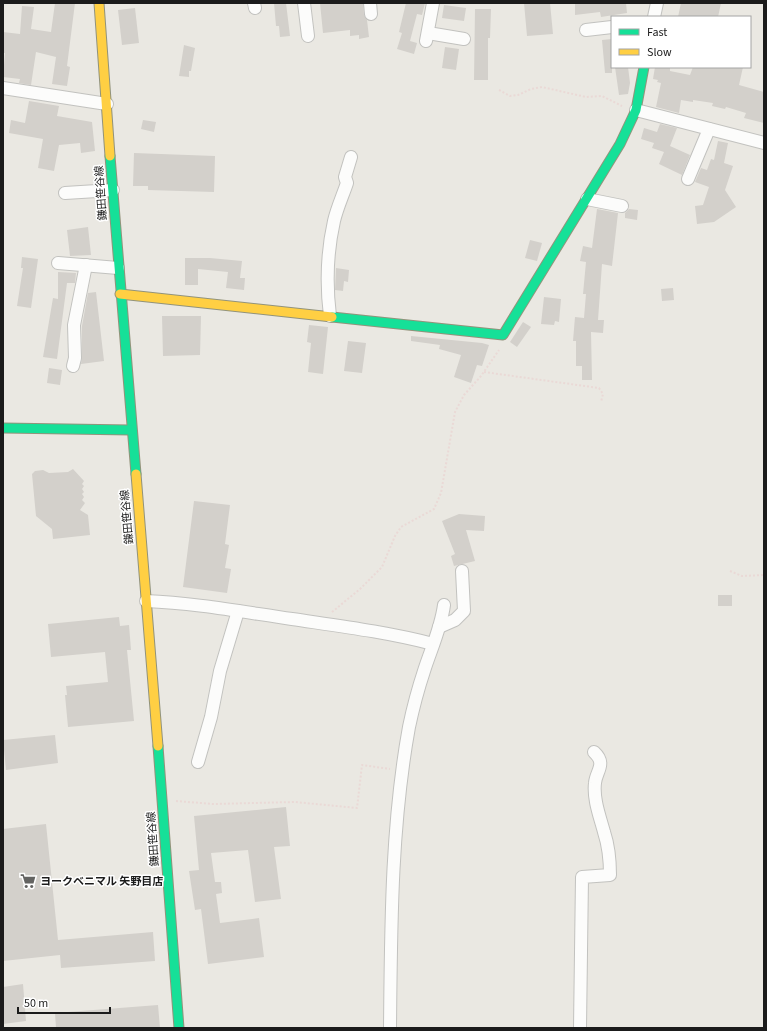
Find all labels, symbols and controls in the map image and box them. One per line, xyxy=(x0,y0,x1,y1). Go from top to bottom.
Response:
legend xyxy=(611,16,751,68)
text: Fast xyxy=(647,24,667,41)
text: Slow xyxy=(647,44,672,61)
street label: 鎌田笹谷線 xyxy=(92,165,110,221)
street label: 鎌田笹谷線 xyxy=(117,489,137,545)
street label: 鎌田笹谷線 xyxy=(144,811,162,867)
supermarket icon: ヨークベニマル 矢野目店 xyxy=(19,872,37,890)
place label: ヨークベニマル 矢野目店 xyxy=(40,874,163,889)
scale bar xyxy=(18,989,110,1015)
text: 50 m xyxy=(24,995,48,1012)

